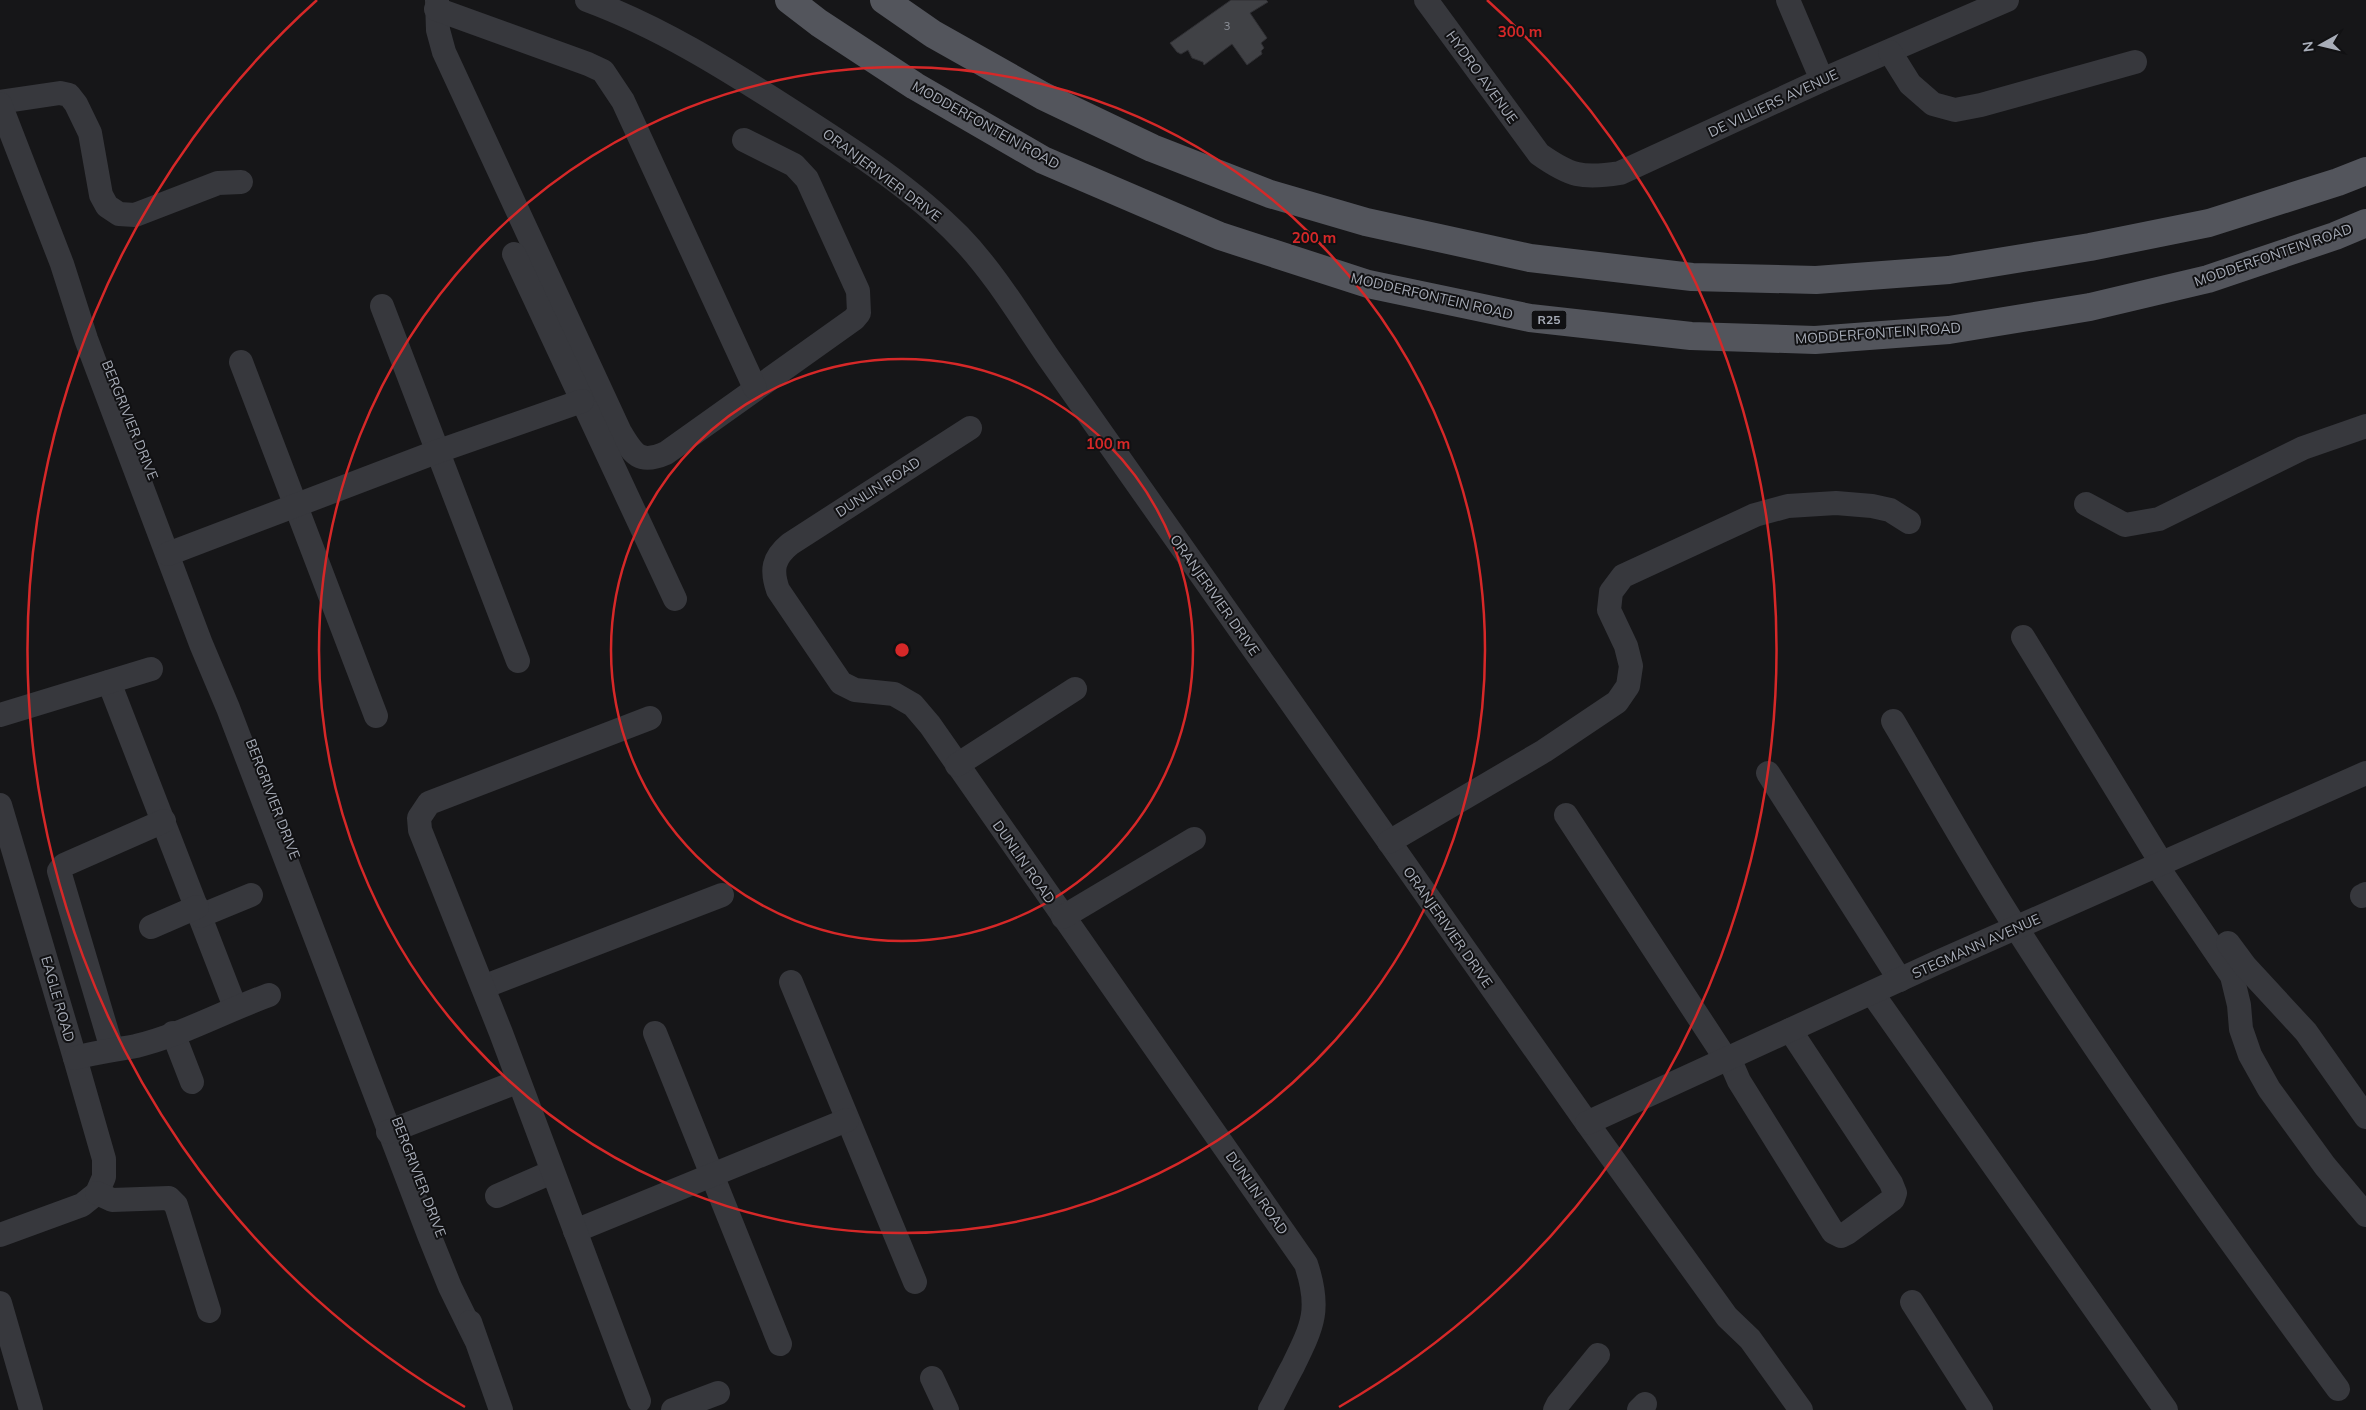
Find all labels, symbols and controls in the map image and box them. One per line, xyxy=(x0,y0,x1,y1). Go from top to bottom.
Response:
house number: 3 xyxy=(1224,19,1230,33)
north arrow xyxy=(2296,20,2346,70)
text: 300 m xyxy=(1498,22,1542,41)
street label: HYDRO AVENUE xyxy=(1442,27,1522,127)
text: N xyxy=(2298,40,2318,53)
street label: DE VILLIERS AVENUE xyxy=(1705,65,1841,141)
street label: MODDERFONTEIN ROAD xyxy=(909,77,1063,173)
street label: ORANJERIVIER DRIVE xyxy=(819,124,945,226)
street label: MODDERFONTEIN ROAD xyxy=(2192,219,2354,291)
text: 200 m xyxy=(1292,228,1336,247)
street label: MODDERFONTEIN ROAD xyxy=(1349,269,1515,323)
road number: R25 xyxy=(1532,310,1566,330)
street label: MODDERFONTEIN ROAD xyxy=(1795,318,1961,348)
street label: BERGRIVIER DRIVE xyxy=(98,357,162,483)
text: 100 m xyxy=(1086,434,1130,453)
street label: DUNLIN ROAD xyxy=(832,453,924,521)
street label: ORANJERIVIER DRIVE xyxy=(1166,531,1264,659)
centre of rings xyxy=(893,641,911,659)
street label: BERGRIVIER DRIVE xyxy=(242,736,304,862)
street label: DUNLIN ROAD xyxy=(989,817,1059,907)
street label: ORANJERIVIER DRIVE xyxy=(1399,863,1497,991)
street label: STEGMANN AVENUE xyxy=(1909,910,2043,982)
street label: EAGLE ROAD xyxy=(37,954,79,1044)
street label: BERGRIVIER DRIVE xyxy=(388,1114,450,1240)
street label: DUNLIN ROAD xyxy=(1222,1148,1292,1238)

